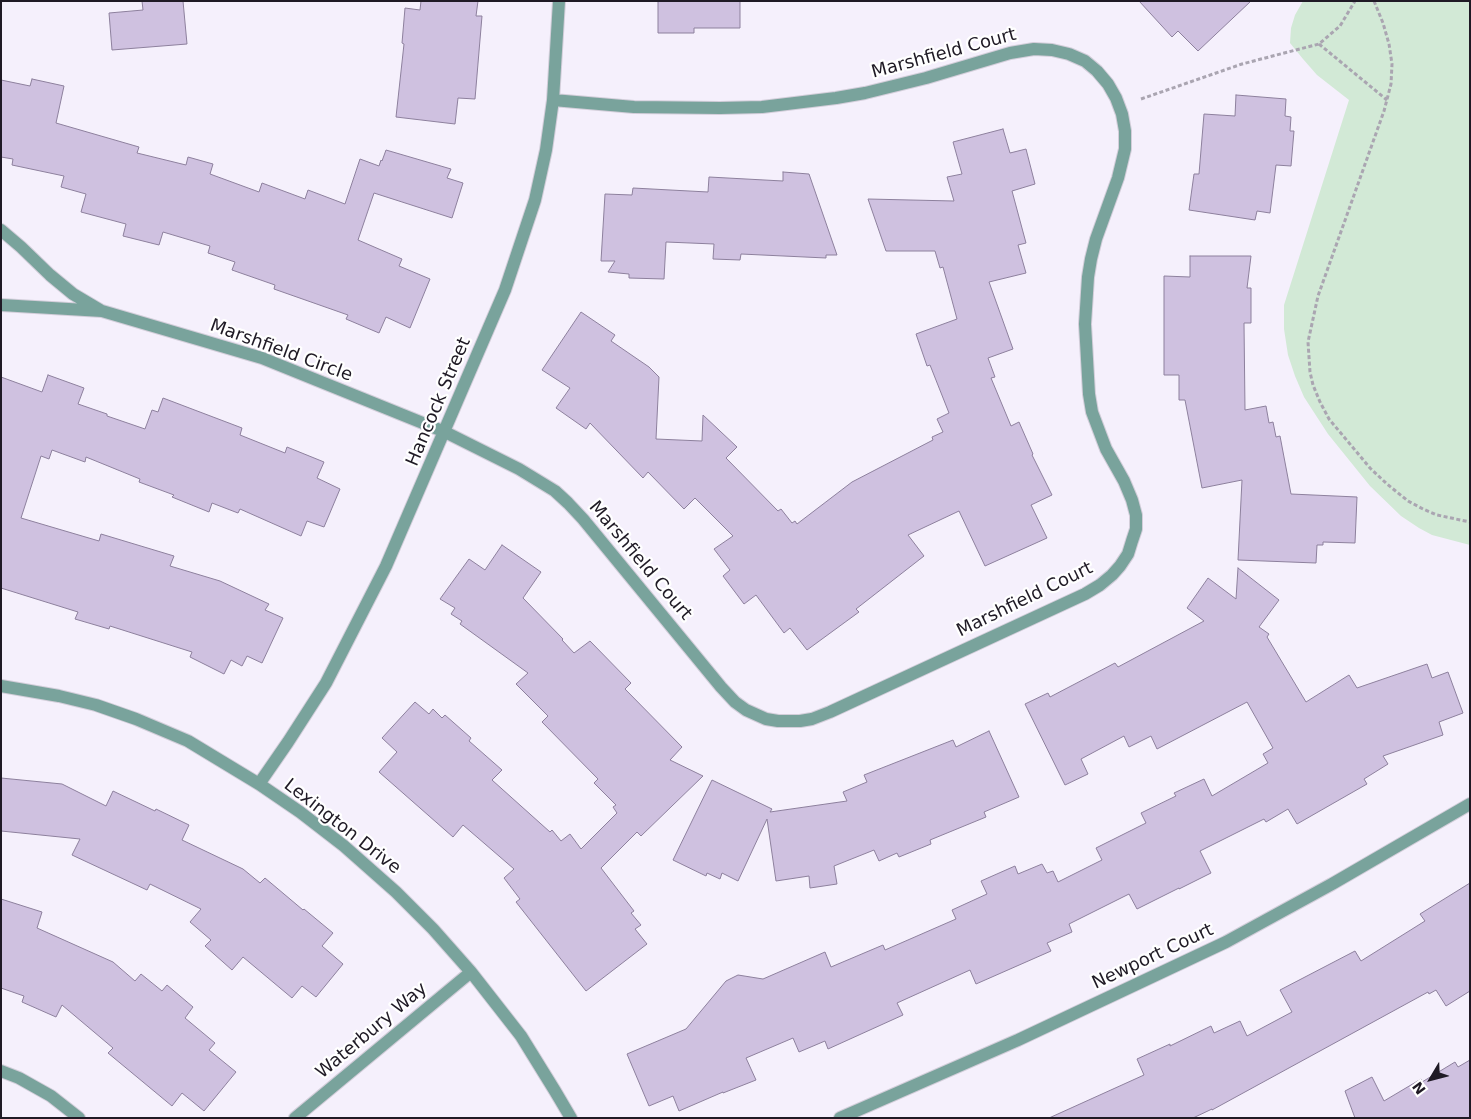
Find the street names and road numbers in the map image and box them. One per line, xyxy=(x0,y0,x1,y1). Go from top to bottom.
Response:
street label: Marshfield Court xyxy=(869,24,1019,84)
street label: Marshfield Circle xyxy=(207,315,355,387)
street label: Hancock Street xyxy=(402,334,476,470)
street label: Marshfield Court xyxy=(584,497,696,625)
street label: Marshfield Court xyxy=(953,558,1097,642)
street label: Lexington Drive xyxy=(279,775,405,879)
street label: Newport Court xyxy=(1089,919,1217,995)
street label: Waterbury Way xyxy=(312,978,432,1084)

